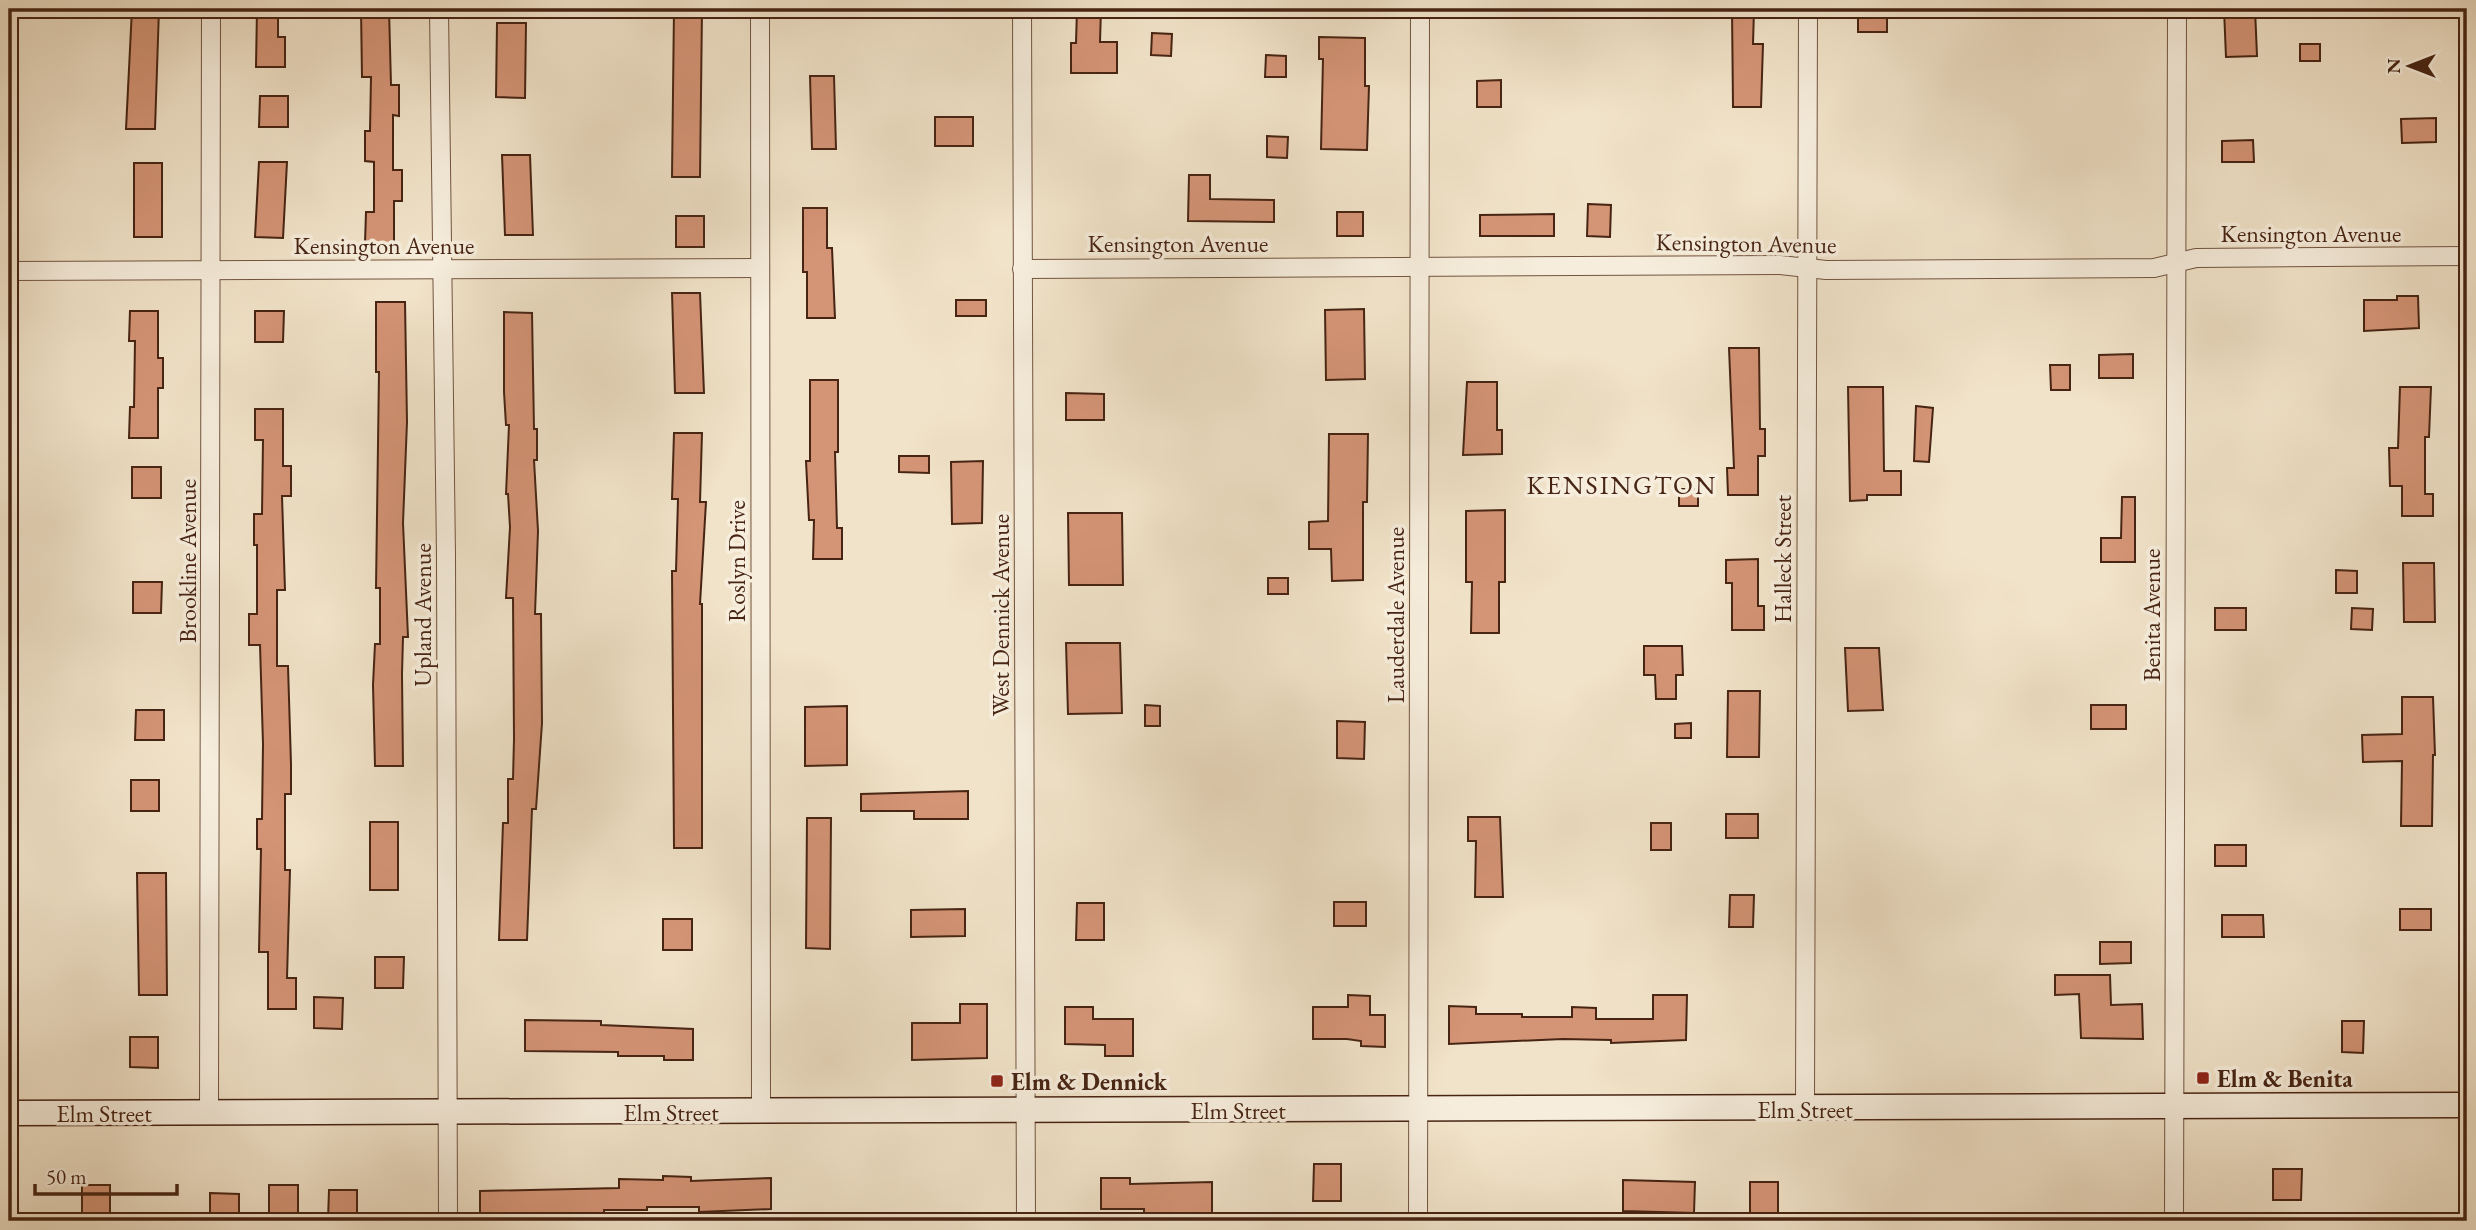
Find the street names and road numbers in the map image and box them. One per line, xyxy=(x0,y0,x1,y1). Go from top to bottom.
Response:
street label: Kensington Avenue xyxy=(2221,218,2401,249)
street label: Kensington Avenue xyxy=(1655,226,1837,260)
street label: Kensington Avenue xyxy=(1088,228,1268,259)
street label: Kensington Avenue xyxy=(294,230,474,261)
street label: Brookline Avenue xyxy=(172,479,203,643)
street label: Halleck Street xyxy=(1767,494,1798,623)
street label: Roslyn Drive xyxy=(721,500,752,622)
street label: West Dennick Avenue xyxy=(985,514,1016,716)
street label: Lauderdale Avenue xyxy=(1380,527,1411,703)
street label: Upland Avenue xyxy=(407,543,438,687)
street label: Benita Avenue xyxy=(2136,549,2167,681)
street label: Elm Street xyxy=(1757,1094,1853,1125)
street label: Elm Street xyxy=(1190,1095,1286,1126)
street label: Elm Street xyxy=(623,1097,719,1128)
street label: Elm Street xyxy=(56,1098,152,1129)

